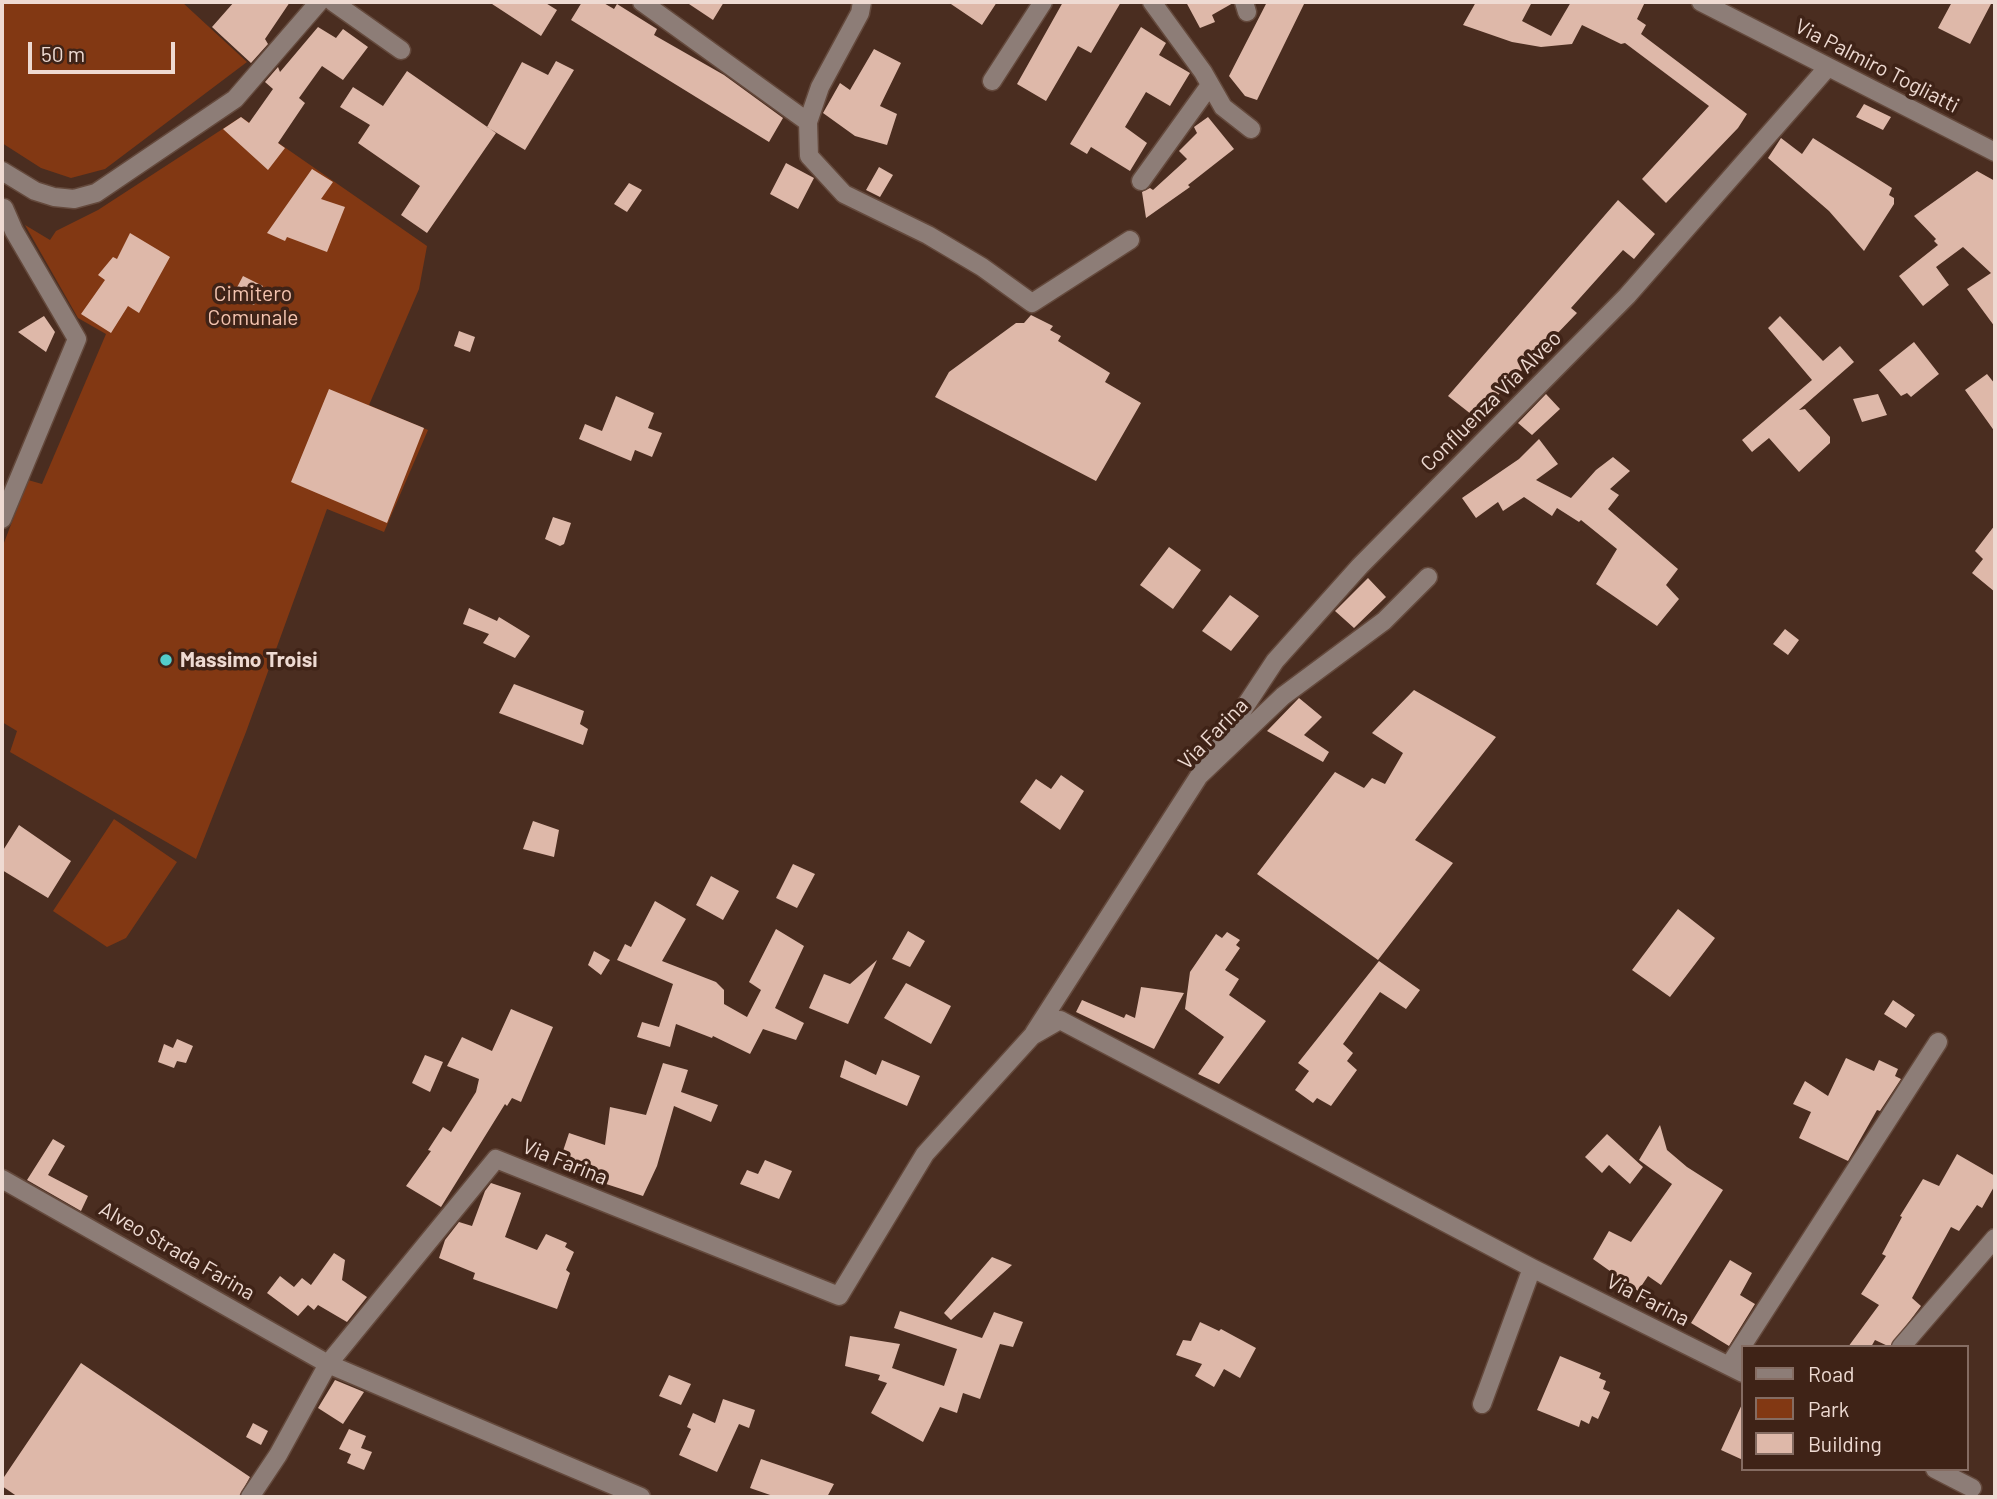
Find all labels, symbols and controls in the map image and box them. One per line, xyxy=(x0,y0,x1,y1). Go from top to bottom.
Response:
street label: Via Palmiro Togliatti xyxy=(1791,14,1963,118)
scale bar xyxy=(32,28,178,72)
text: 50 m xyxy=(41,41,85,66)
park label: Cimitero Comunale xyxy=(208,281,298,331)
street label: Confluenza Via Alveo xyxy=(1416,326,1566,476)
place label: Massimo Troisi xyxy=(180,647,318,673)
marker: Massimo Troisi xyxy=(158,652,174,668)
street label: Via Farina xyxy=(1173,693,1253,775)
street label: Via Farina xyxy=(519,1134,611,1190)
street label: Alveo Strada Farina xyxy=(95,1196,259,1306)
street label: Via Farina xyxy=(1602,1268,1694,1332)
legend xyxy=(1742,1345,1969,1471)
text: Road xyxy=(1808,1361,1854,1386)
text: Park xyxy=(1808,1396,1849,1421)
text: Building xyxy=(1808,1431,1882,1456)

